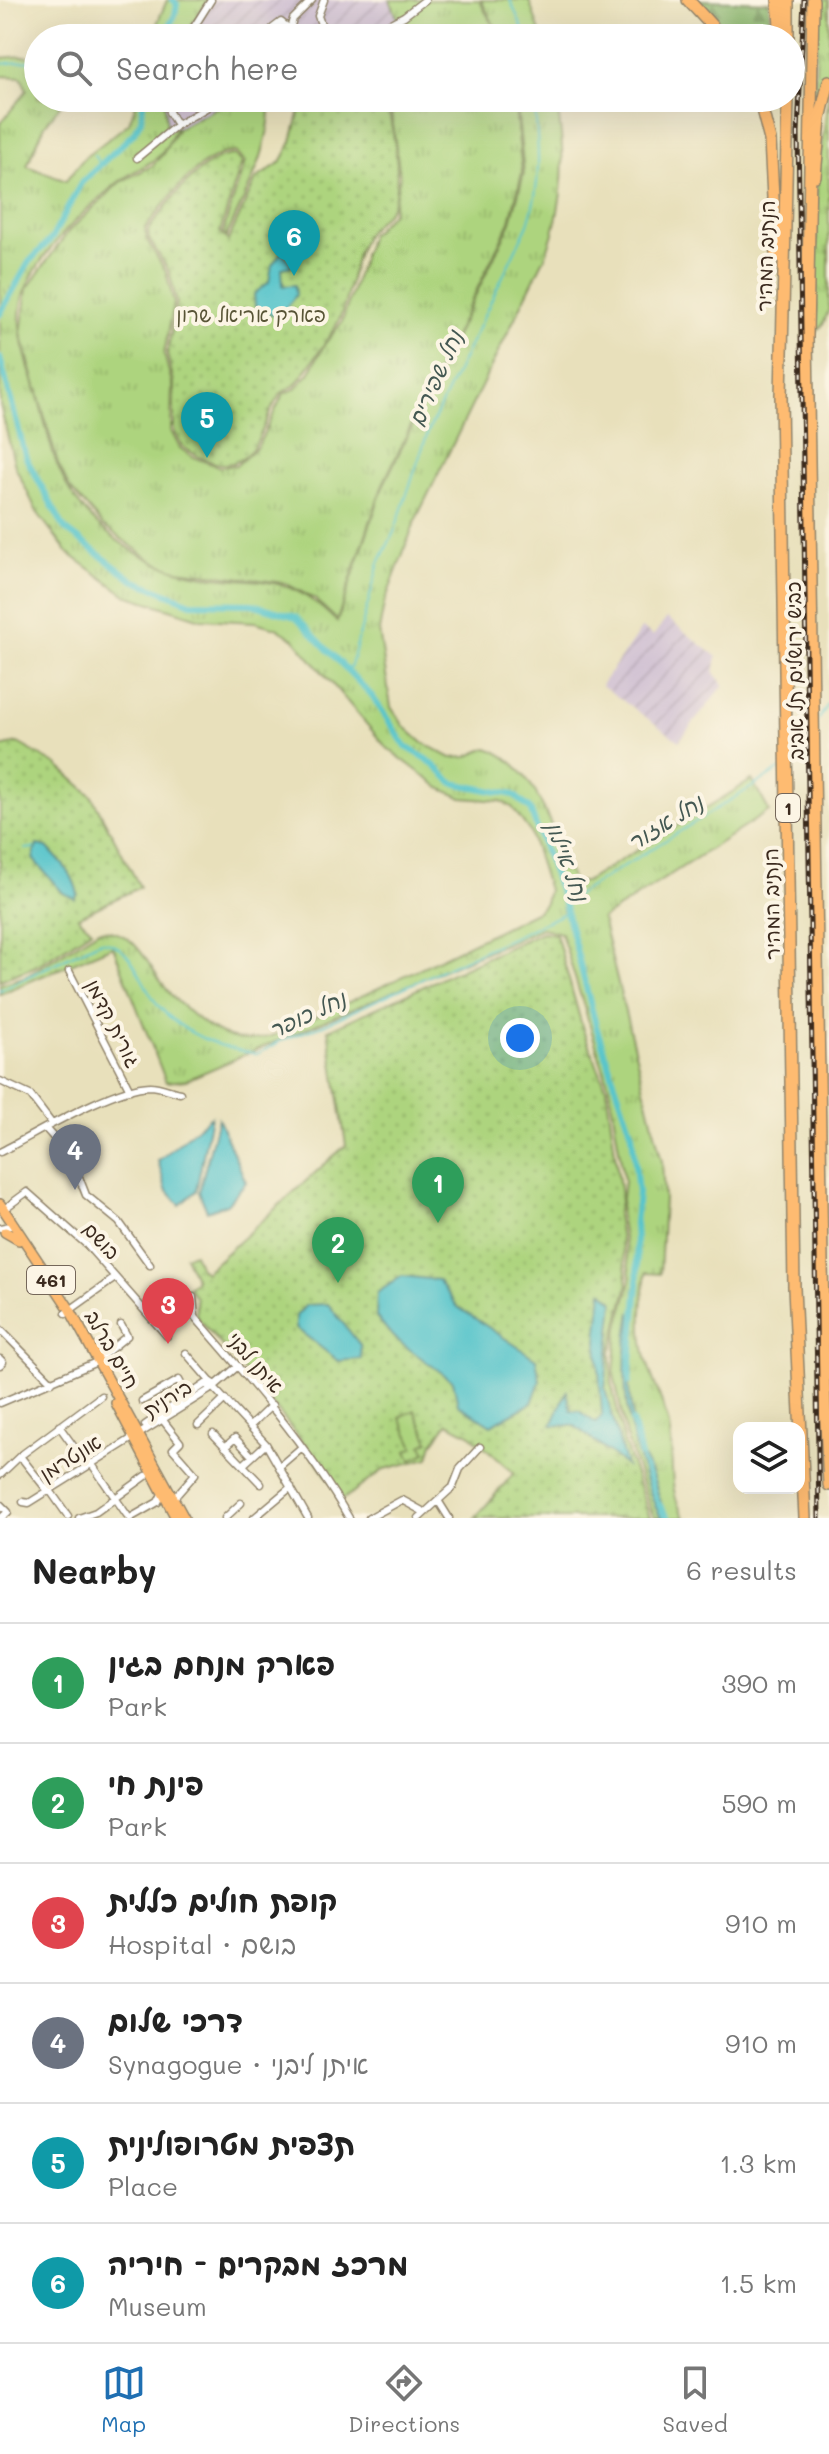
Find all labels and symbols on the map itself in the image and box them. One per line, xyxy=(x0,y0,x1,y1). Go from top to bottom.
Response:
street label: הנתיב המהיר xyxy=(750,200,780,312)
pin: 6 xyxy=(268,210,320,276)
park label: פארק אריאל שרון xyxy=(176,301,326,328)
water label: נחל שפירים xyxy=(401,324,469,430)
pin: 5 xyxy=(181,392,233,458)
street label: כביש ירושלים תל אביב xyxy=(779,581,809,761)
water label: נחל אזור xyxy=(622,787,709,856)
road number: 1 xyxy=(776,794,800,822)
water label: נחל איילון xyxy=(539,817,596,907)
street label: הנתיב המהיר xyxy=(757,848,785,960)
street label: גורית קדמן xyxy=(80,975,147,1072)
water label: נחל כופר xyxy=(264,983,351,1044)
your location xyxy=(500,1018,540,1058)
pin: 4 xyxy=(49,1124,101,1190)
pin: 1 xyxy=(412,1157,464,1223)
street label: בושם xyxy=(78,1216,126,1264)
pin: 2 xyxy=(312,1217,364,1283)
road number: 461 xyxy=(27,1266,75,1294)
pin: 3 xyxy=(142,1278,194,1344)
street label: חיים ברלב xyxy=(80,1305,146,1393)
street label: איתן לבני xyxy=(222,1326,290,1398)
street label: בירנית xyxy=(138,1373,196,1423)
street label: אונטרמן xyxy=(34,1428,106,1487)

